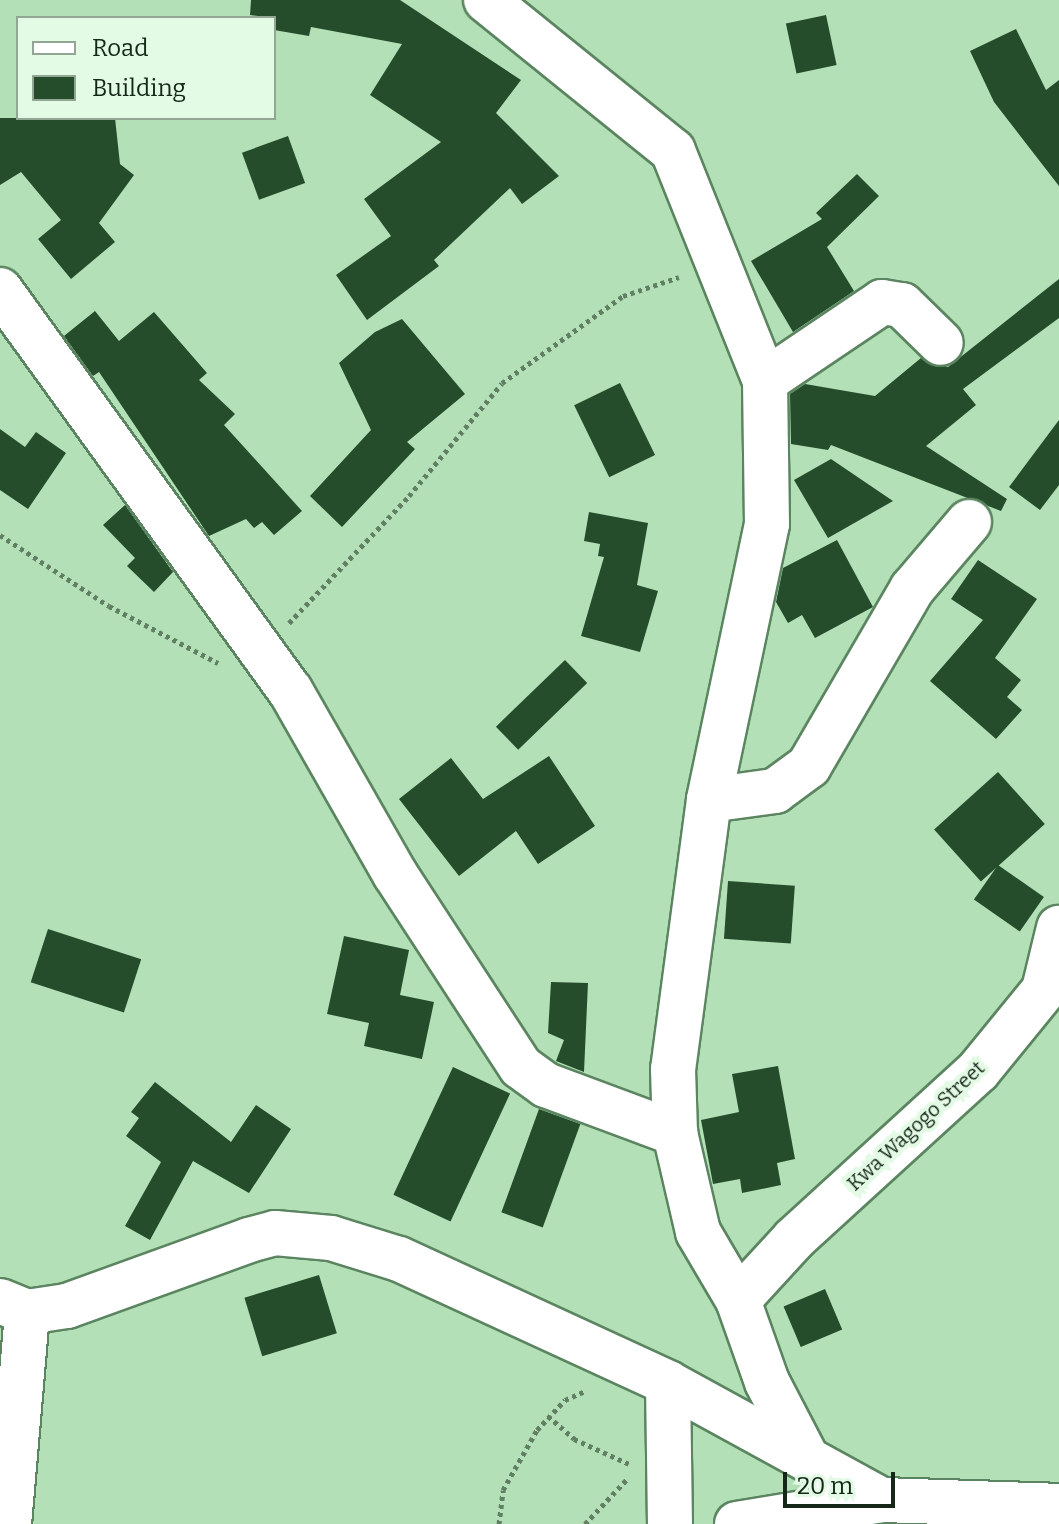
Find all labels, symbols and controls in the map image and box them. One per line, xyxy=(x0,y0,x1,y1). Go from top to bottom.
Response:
legend xyxy=(16,16,276,120)
text: Road xyxy=(92,34,148,62)
text: Building xyxy=(92,74,186,102)
street label: Kwa Wagogo Street xyxy=(842,1056,990,1196)
scale bar xyxy=(787,1456,899,1506)
text: 20 m xyxy=(797,1472,853,1500)

